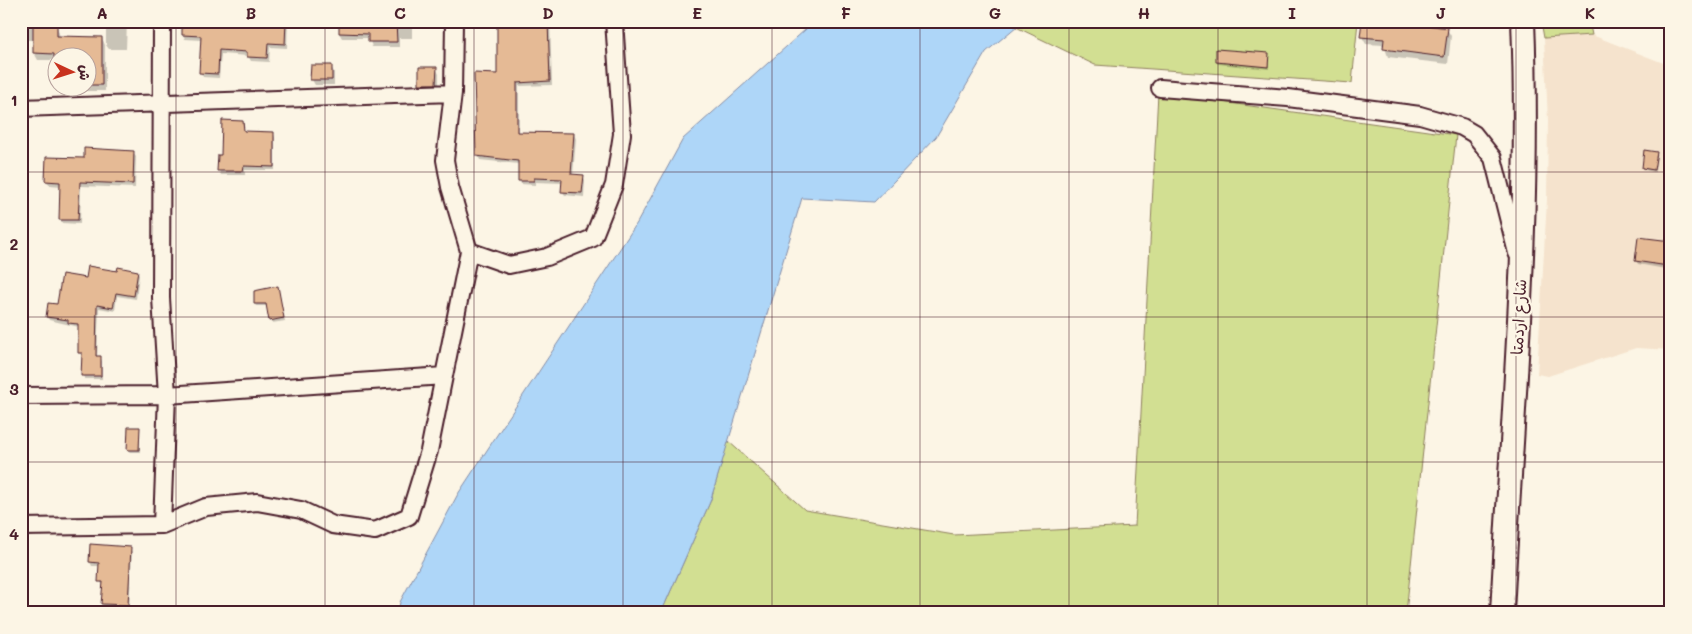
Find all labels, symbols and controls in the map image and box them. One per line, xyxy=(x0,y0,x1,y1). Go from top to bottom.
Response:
text: A xyxy=(96,2,108,23)
text: B xyxy=(246,2,256,23)
text: C xyxy=(394,2,406,23)
text: D xyxy=(542,2,554,23)
text: E xyxy=(692,2,702,23)
text: F xyxy=(841,2,851,23)
text: G xyxy=(989,2,1001,23)
text: H xyxy=(1138,2,1150,23)
text: I xyxy=(1288,2,1296,23)
text: J xyxy=(1436,2,1446,23)
text: K xyxy=(1585,2,1595,23)
north arrow xyxy=(48,48,98,98)
text: ش xyxy=(75,65,95,81)
text: 1 xyxy=(10,89,18,110)
text: 2 xyxy=(10,233,19,254)
street label: شارع اردمتا xyxy=(1506,278,1532,356)
text: 3 xyxy=(9,378,19,399)
text: 4 xyxy=(9,523,19,544)

